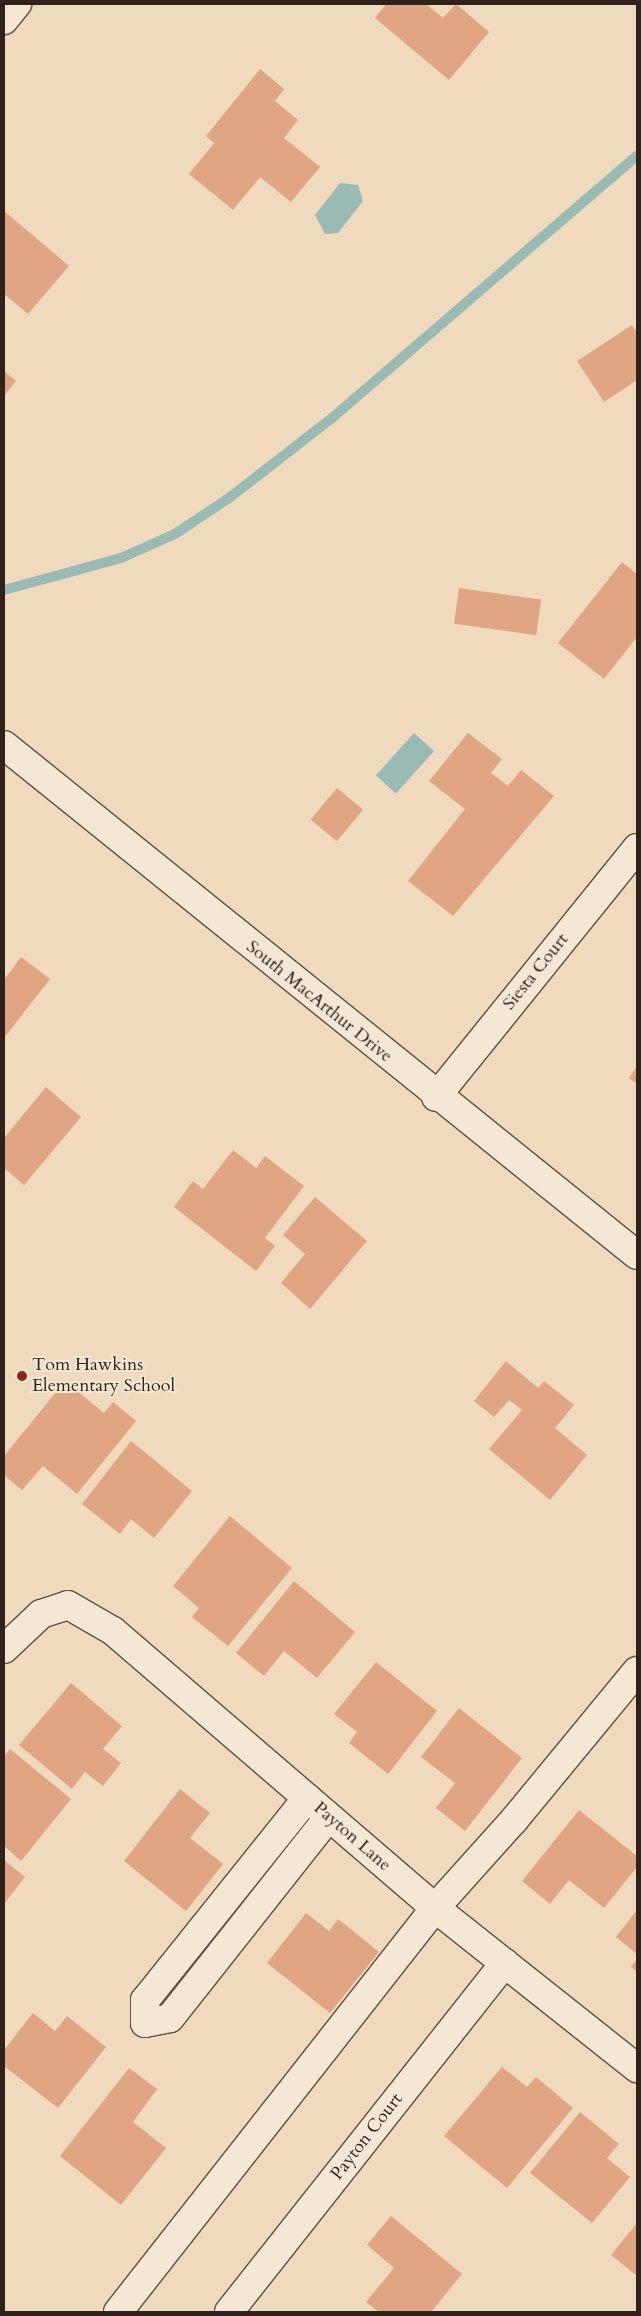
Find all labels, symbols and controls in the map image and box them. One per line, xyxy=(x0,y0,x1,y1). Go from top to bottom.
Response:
street label: Siesta Court xyxy=(499,929,573,1015)
street label: South MacArthur Drive xyxy=(242,936,396,1068)
place label: Tom Hawkins Elementary School xyxy=(32,1355,175,1398)
marker: Tom Hawkins Elementary School xyxy=(16,1370,28,1382)
street label: Payton Lane xyxy=(309,1798,395,1876)
street label: Payton Court xyxy=(326,2089,408,2185)

